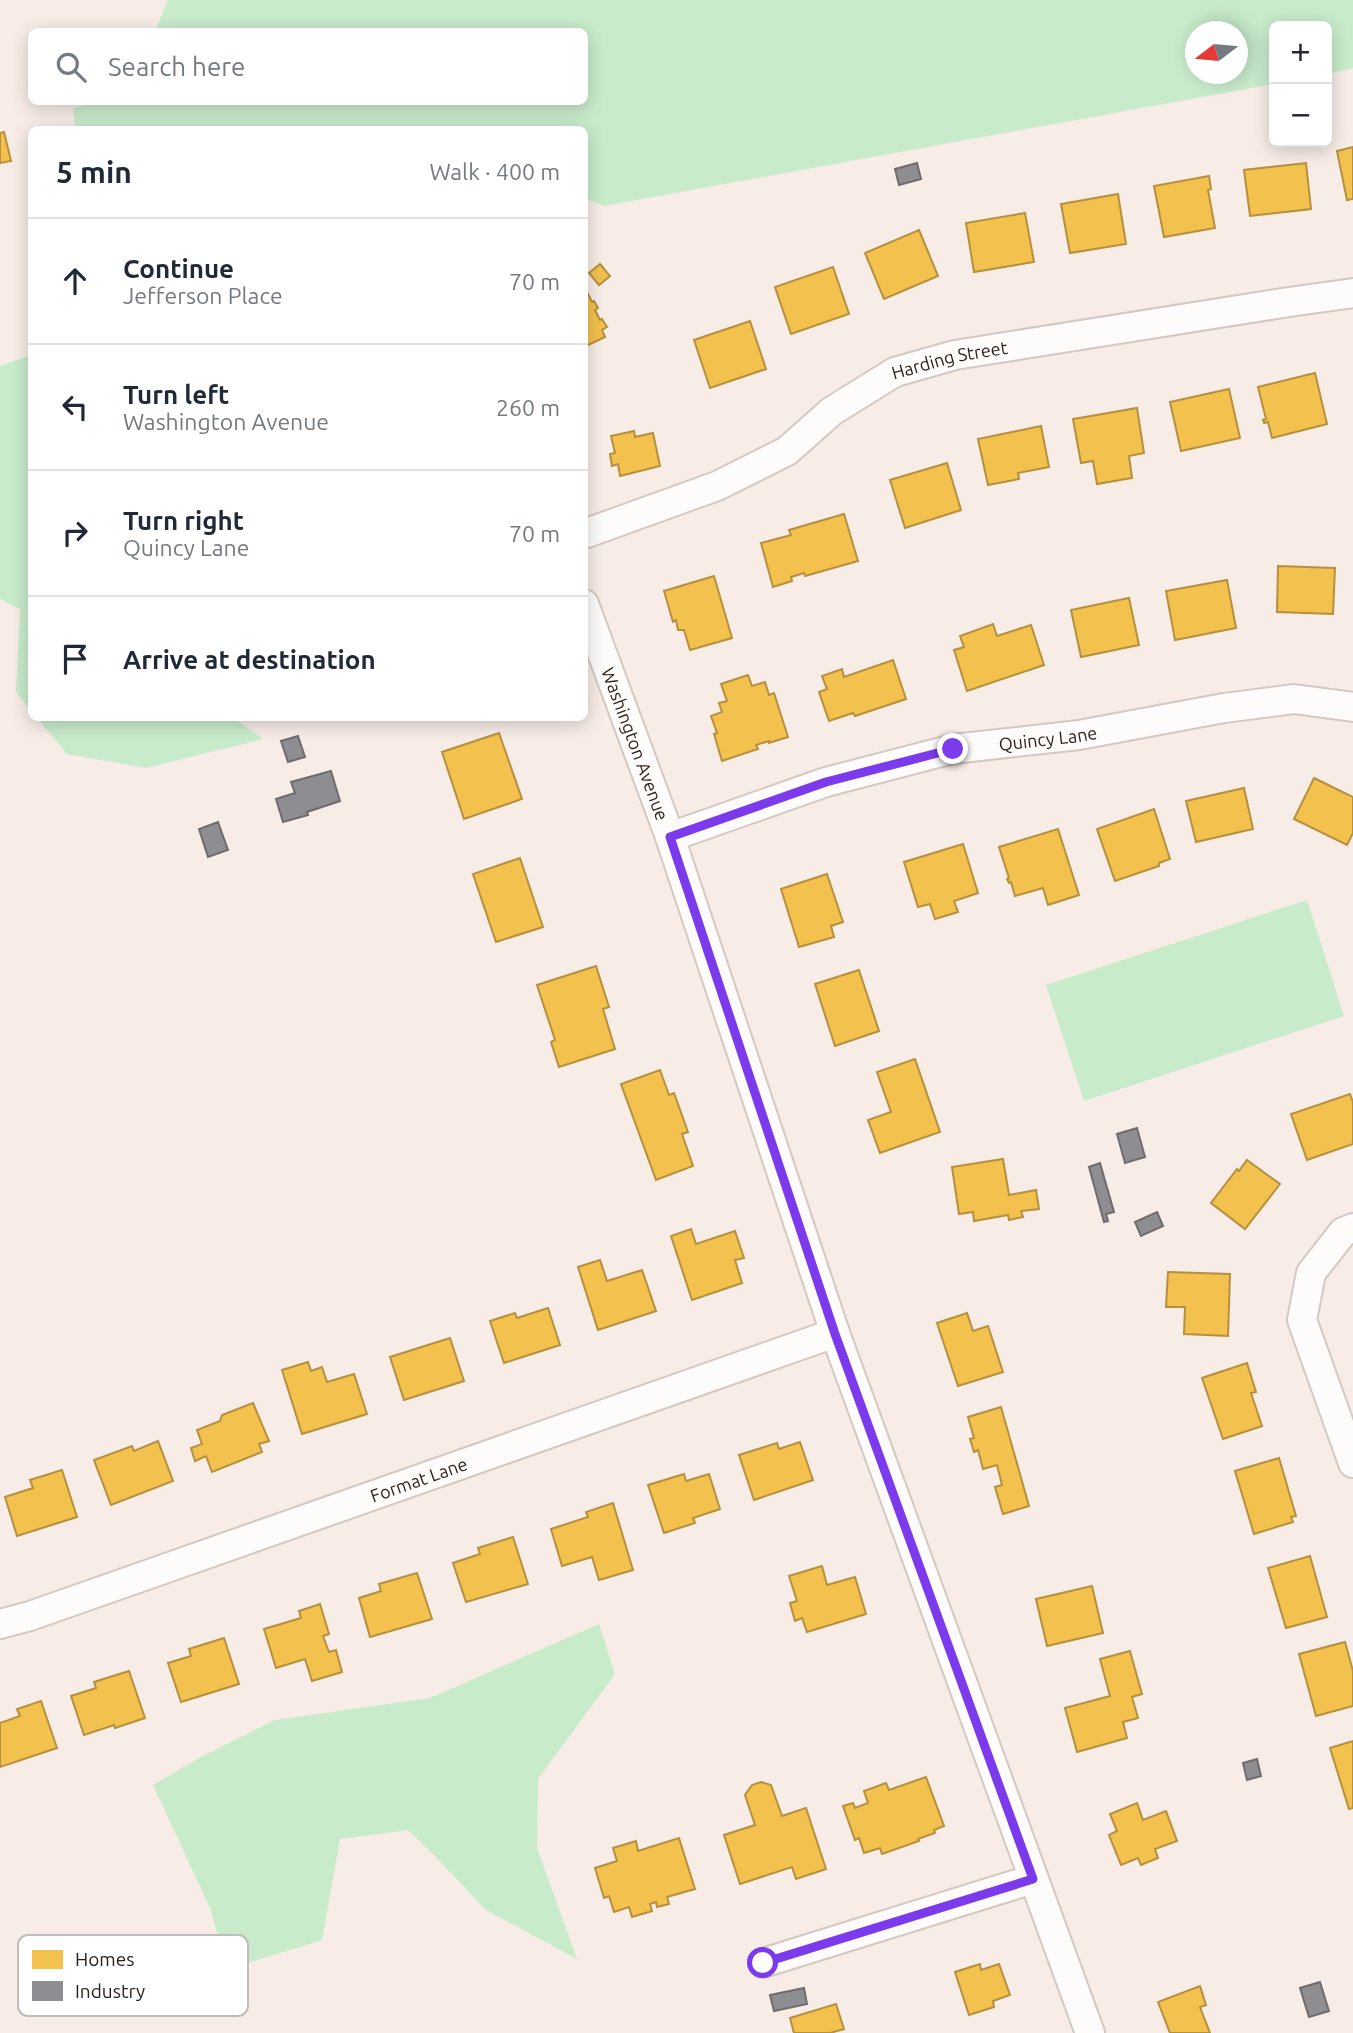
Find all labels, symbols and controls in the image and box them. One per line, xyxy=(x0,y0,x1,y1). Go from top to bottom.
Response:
north arrow xyxy=(1185,21,1248,84)
map controls xyxy=(1269,21,1332,147)
button: + xyxy=(1269,21,1332,84)
search box xyxy=(28,28,588,105)
icon: search xyxy=(52,48,90,86)
text: Search here xyxy=(108,52,245,81)
button: − xyxy=(1269,84,1332,147)
text: 5 min xyxy=(56,155,132,189)
text: Walk · 400 m xyxy=(429,159,560,184)
text: Continue xyxy=(123,254,234,283)
icon: ahead xyxy=(56,262,94,300)
text: 70 m xyxy=(509,269,560,294)
text: Jefferson Place xyxy=(123,283,283,308)
street label: Harding Street xyxy=(889,337,1009,383)
text: Turn left xyxy=(123,380,229,409)
icon: left xyxy=(56,388,94,426)
text: 260 m xyxy=(496,395,560,420)
text: Washington Avenue xyxy=(123,409,329,434)
text: Turn right xyxy=(123,506,244,535)
icon: right xyxy=(56,514,94,552)
text: 70 m xyxy=(509,521,560,546)
text: Quincy Lane xyxy=(123,535,249,560)
icon: arrive xyxy=(56,640,94,678)
text: Arrive at destination xyxy=(123,645,376,674)
street label: Washington Avenue xyxy=(598,665,673,823)
street label: Quincy Lane xyxy=(998,722,1099,755)
route end xyxy=(937,733,968,764)
street label: Format Lane xyxy=(367,1453,470,1506)
legend xyxy=(18,1935,248,2016)
route start xyxy=(747,1947,778,1978)
text: Homes xyxy=(75,1948,135,1970)
text: Industry xyxy=(75,1980,145,2002)

